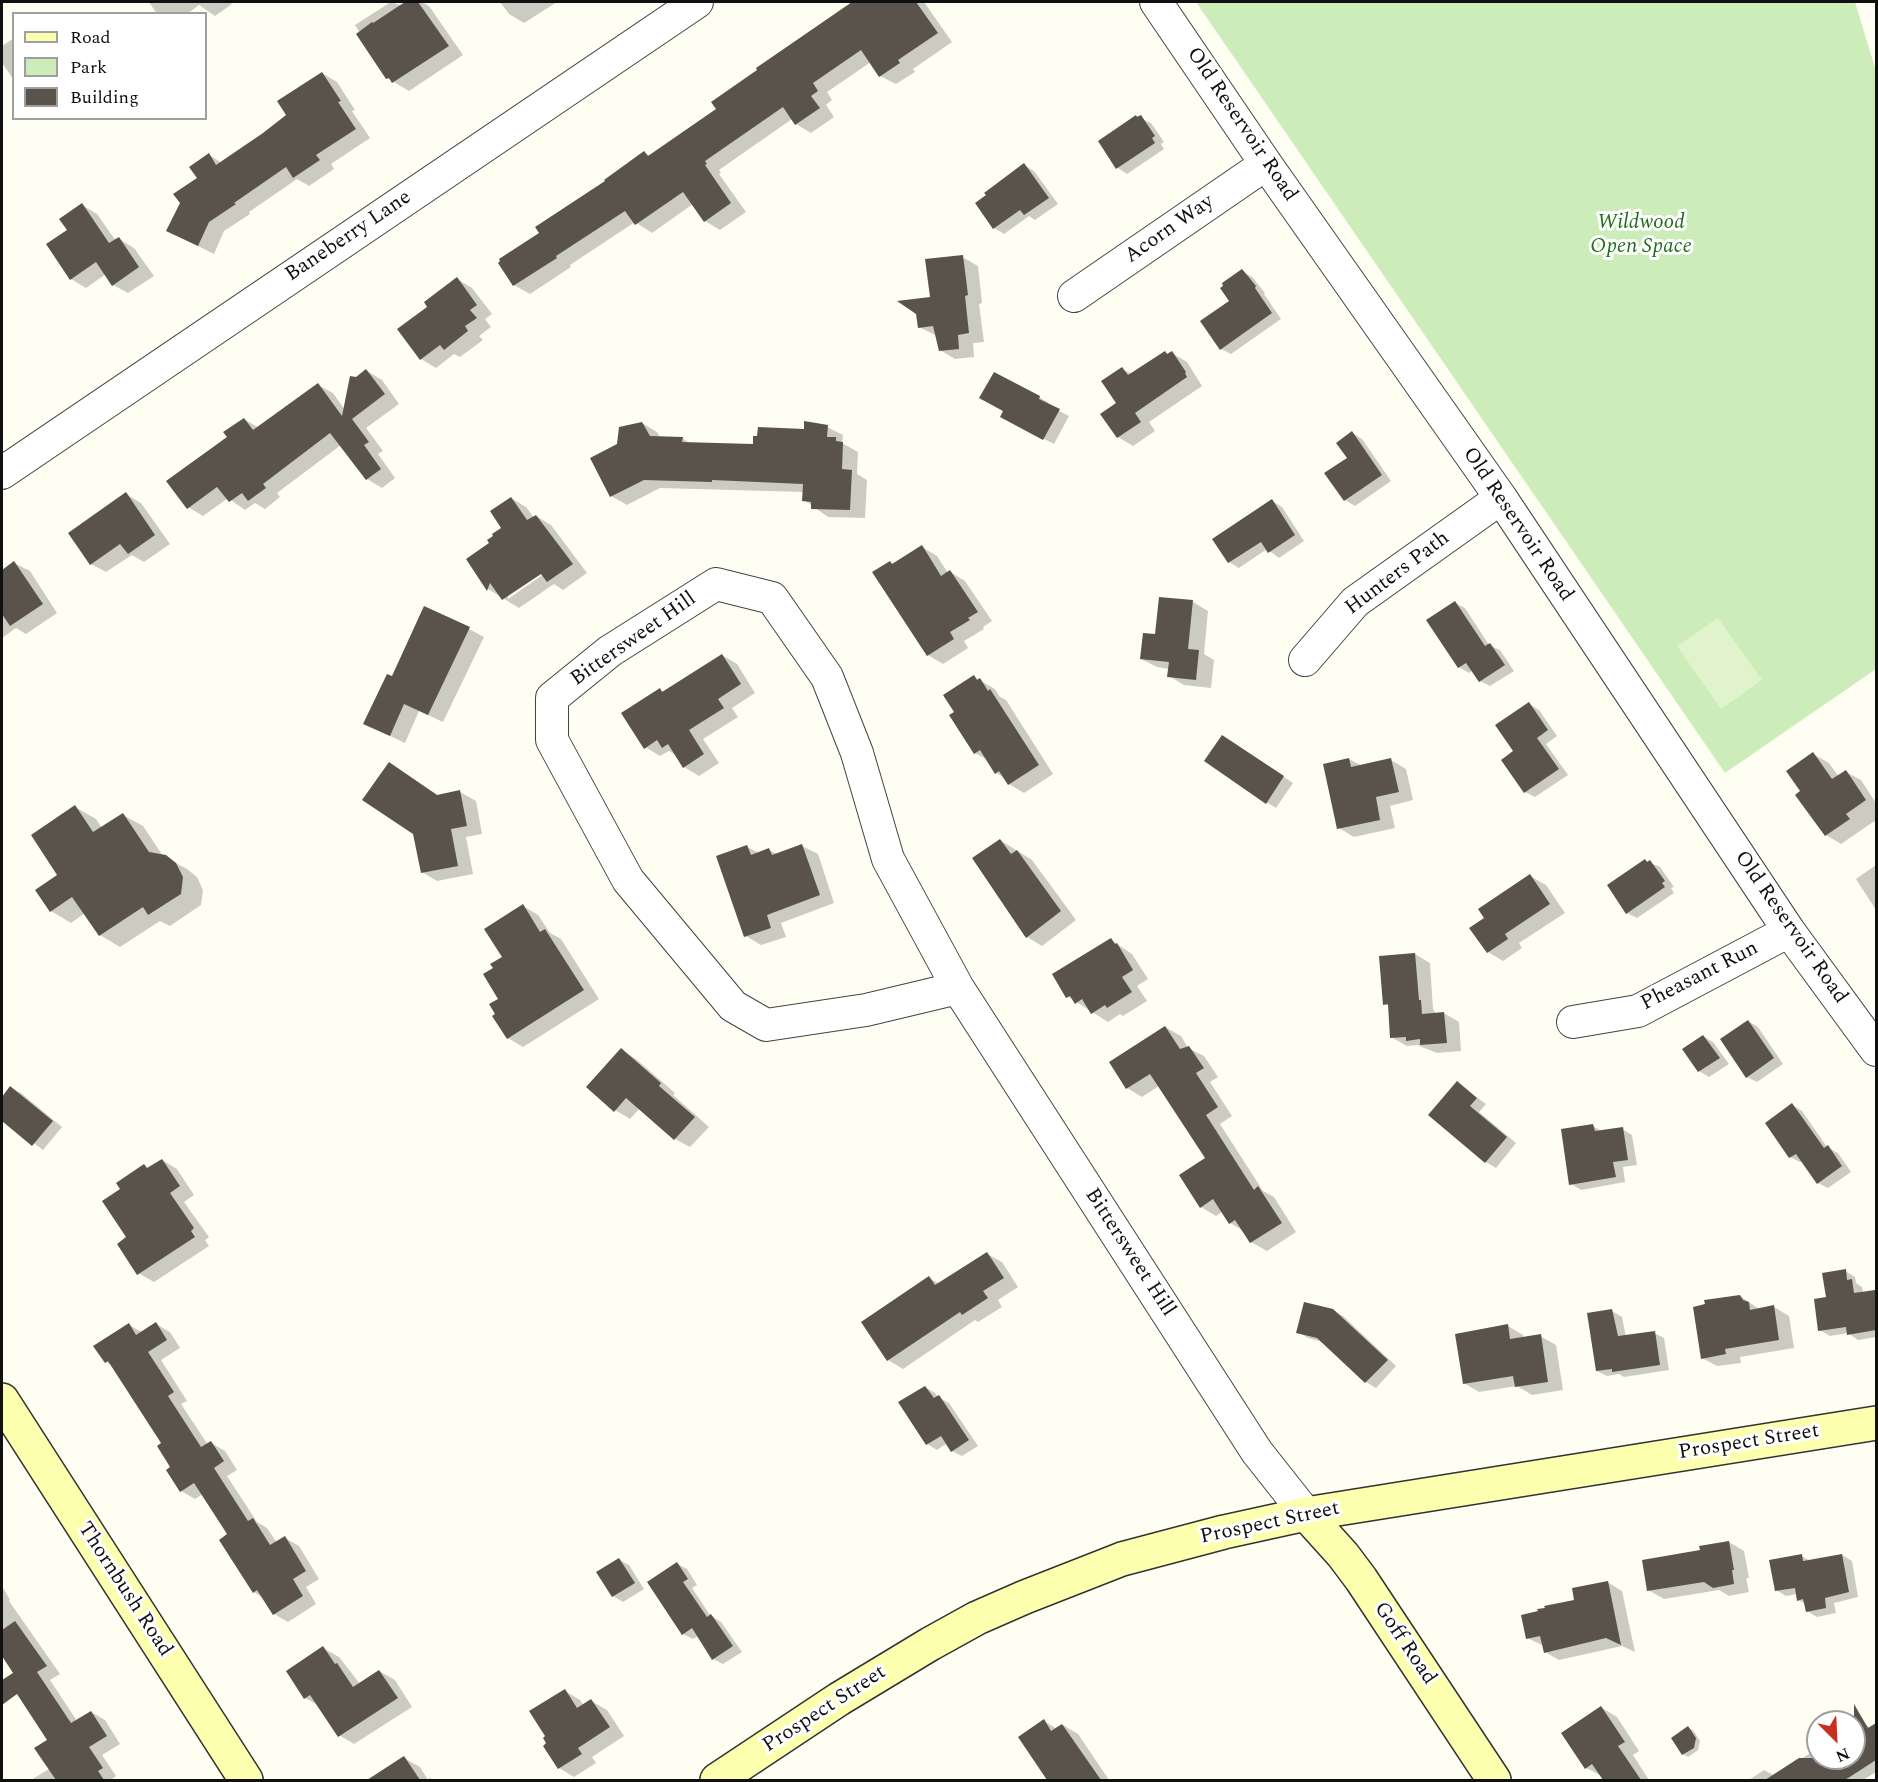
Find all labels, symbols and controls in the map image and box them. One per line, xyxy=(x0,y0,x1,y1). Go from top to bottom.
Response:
legend xyxy=(12,12,207,120)
text: Road xyxy=(70,24,111,51)
street label: Old Reservoir Road xyxy=(1180,43,1302,207)
text: Park xyxy=(70,54,107,81)
text: Building xyxy=(70,84,139,111)
street label: Baneberry Lane xyxy=(281,186,417,288)
street label: Acorn Way xyxy=(1121,190,1219,270)
park label: Wildwood Open Space xyxy=(1590,211,1692,261)
street label: Old Reservoir Road xyxy=(1456,443,1578,607)
street label: Hunters Path xyxy=(1341,527,1455,621)
street label: Bittersweet Hill xyxy=(566,587,702,693)
street label: Old Reservoir Road xyxy=(1728,847,1852,1009)
street label: Pheasant Run xyxy=(1637,937,1763,1017)
street label: Bittersweet Hill xyxy=(1078,1184,1180,1322)
street label: Prospect Street xyxy=(1677,1419,1821,1467)
street label: Prospect Street xyxy=(1198,1497,1342,1551)
street label: Thornbush Road xyxy=(71,1518,177,1662)
street label: Goff Road xyxy=(1367,1598,1441,1690)
street label: Prospect Street xyxy=(759,1661,891,1759)
north arrow xyxy=(1806,1710,1866,1770)
text: N xyxy=(1832,1741,1853,1768)

